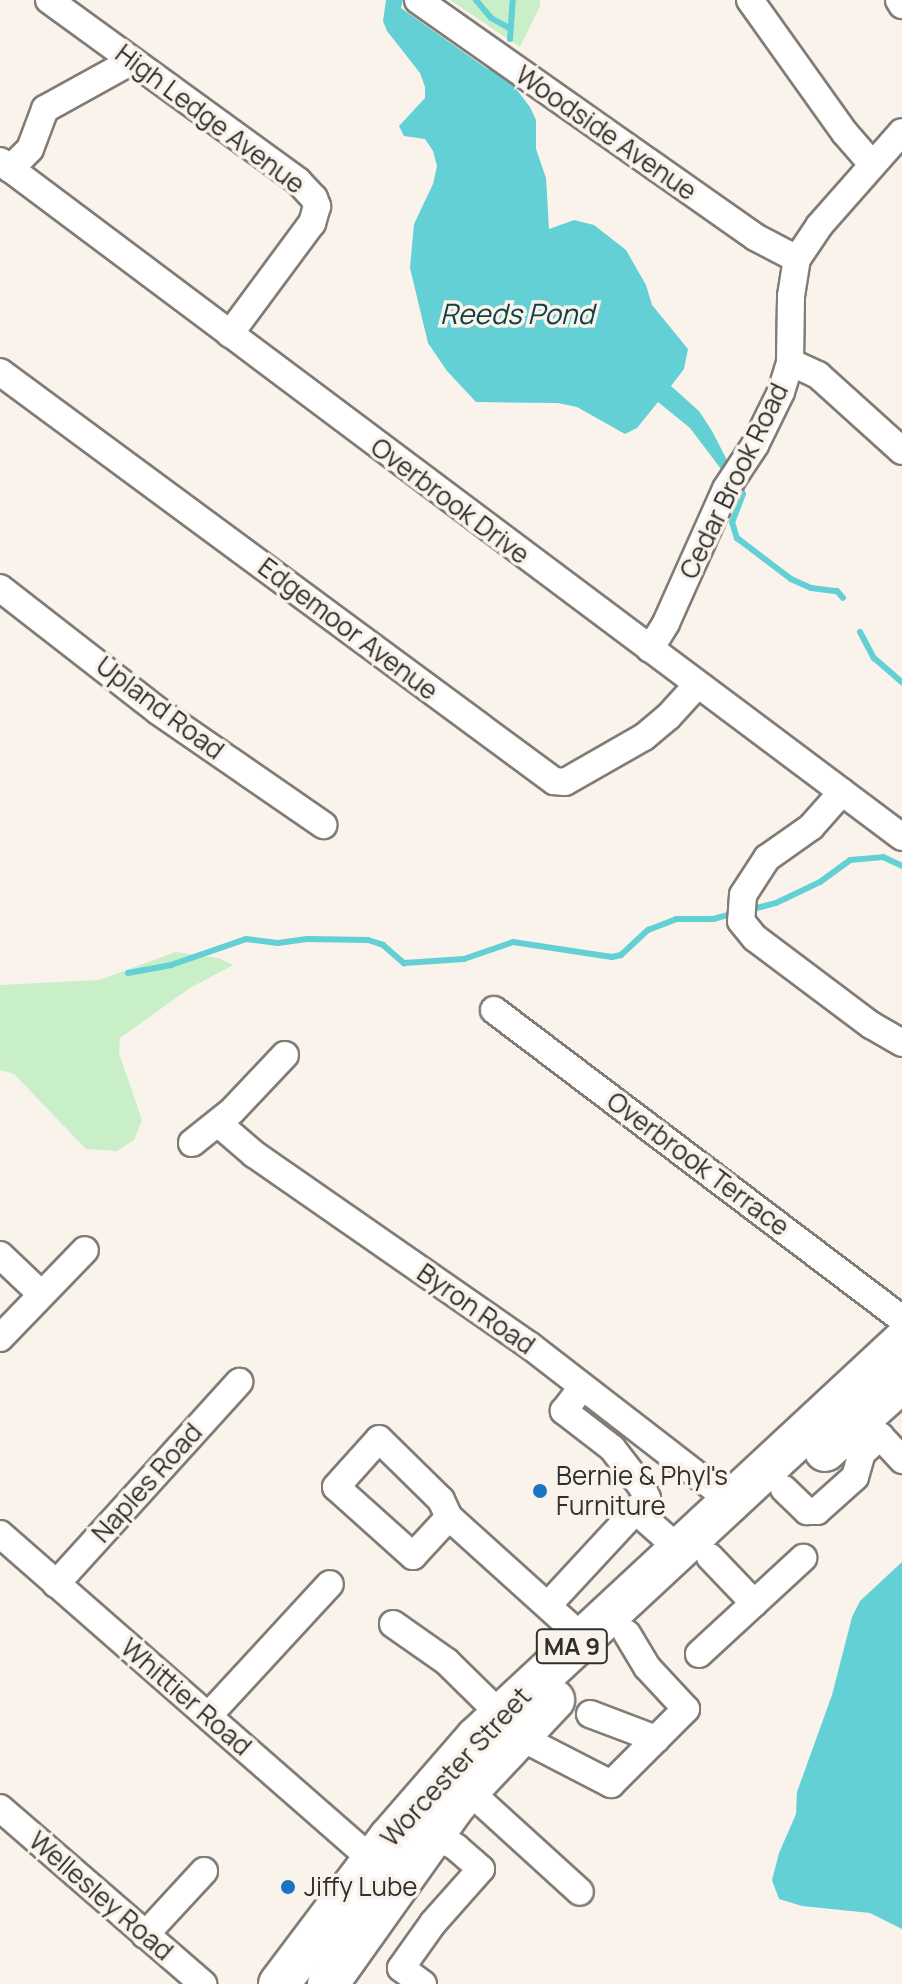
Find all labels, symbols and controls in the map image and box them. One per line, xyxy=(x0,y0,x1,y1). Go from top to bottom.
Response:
street label: High Ledge Avenue xyxy=(109,38,311,200)
street label: Woodside Avenue xyxy=(510,59,702,207)
water label: Reeds Pond xyxy=(440,296,594,330)
street label: Cedar Brook Road xyxy=(673,378,795,584)
street label: Overbrook Drive xyxy=(365,431,535,571)
street label: Edgemoor Avenue xyxy=(252,551,444,707)
street label: Upland Road xyxy=(90,650,230,766)
street label: Overbrook Terrace xyxy=(601,1085,795,1243)
street label: Byron Road xyxy=(411,1257,541,1361)
street label: Naples Road xyxy=(85,1417,209,1549)
place label: Bernie & Phyl's Furniture xyxy=(556,1460,728,1522)
marker: Bernie & Phyl's Furniture xyxy=(531,1482,549,1500)
road number: MA 9 xyxy=(534,1626,610,1666)
street label: Whittier Road xyxy=(114,1632,258,1762)
street label: Worcester Street xyxy=(374,1681,538,1853)
street label: Wellesley Road xyxy=(23,1825,179,1967)
place label: Jiffy Lube xyxy=(304,1871,418,1903)
marker: Jiffy Lube xyxy=(279,1878,297,1896)

